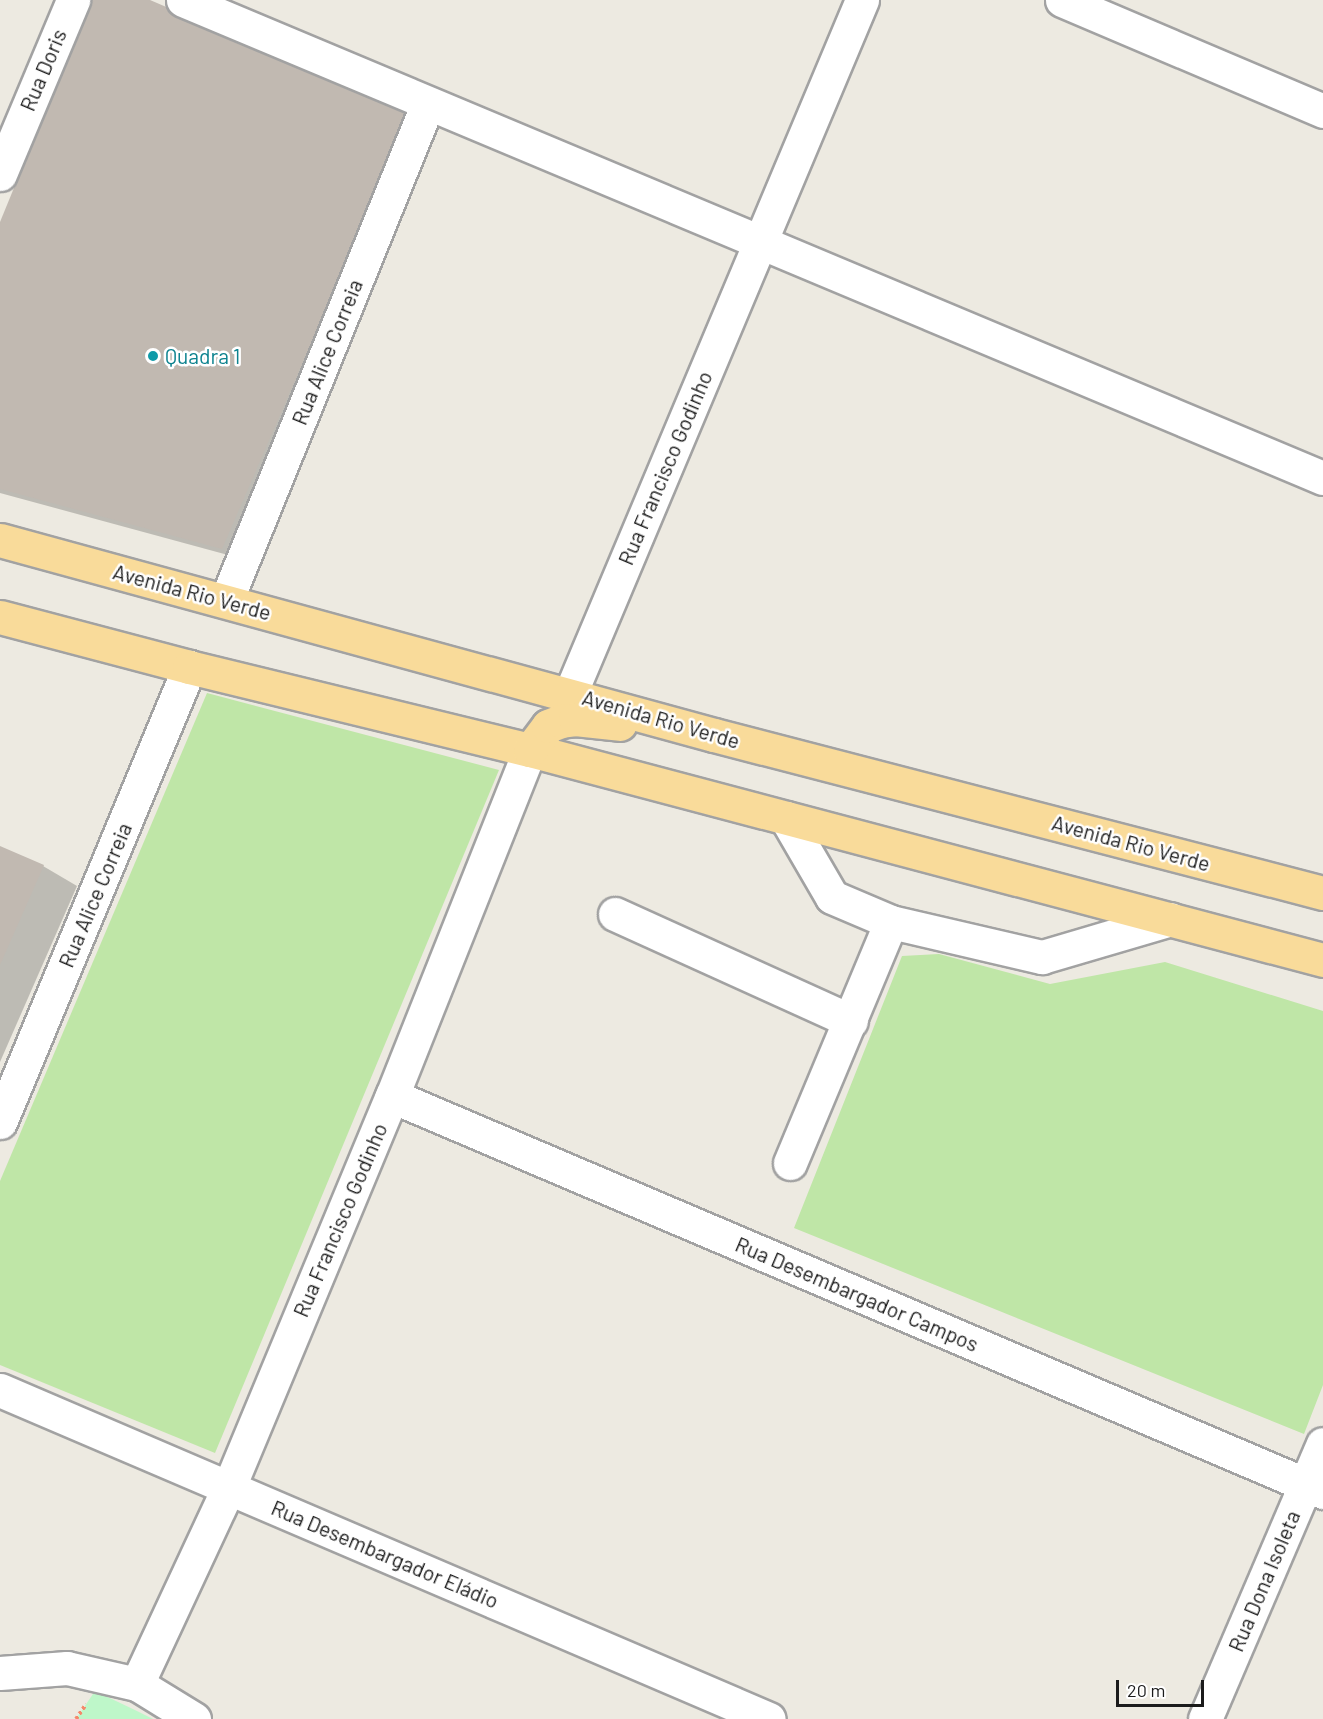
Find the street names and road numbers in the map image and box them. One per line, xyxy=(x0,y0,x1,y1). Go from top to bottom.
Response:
street label: Rua Doris xyxy=(14,25,72,115)
street label: Rua Alice Correia xyxy=(286,275,368,429)
street label: Rua Francisco Godinho xyxy=(613,367,717,569)
street label: Avenida Rio Verde xyxy=(110,559,274,625)
street label: Avenida Rio Verde xyxy=(579,684,743,754)
street label: Avenida Rio Verde xyxy=(1049,810,1213,876)
street label: Rua Alice Correia xyxy=(53,819,137,971)
street label: Rua Francisco Godinho xyxy=(288,1119,392,1321)
street label: Rua Desembargador Campos xyxy=(732,1231,982,1357)
street label: Rua Desembargador Eládio xyxy=(268,1495,502,1613)
street label: Rua Dona Isoleta xyxy=(1223,1507,1305,1655)

